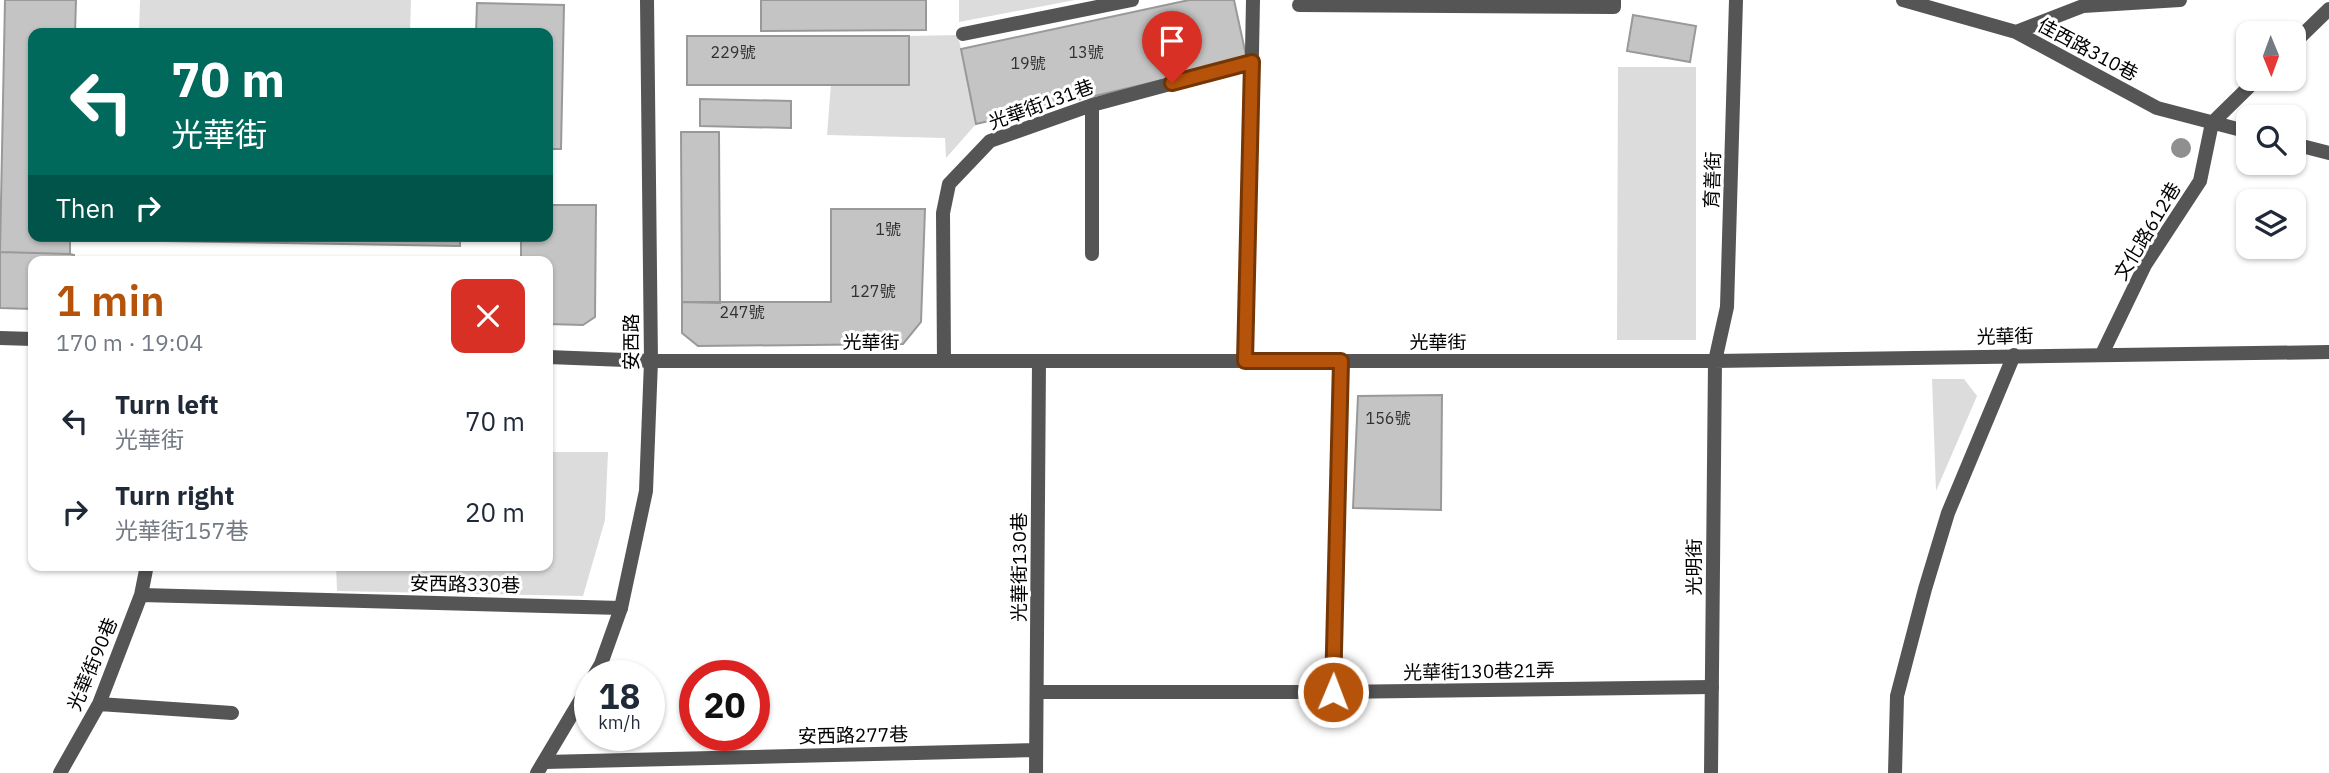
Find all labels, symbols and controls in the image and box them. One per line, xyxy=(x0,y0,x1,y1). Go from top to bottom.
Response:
pin xyxy=(1142,11,1202,83)
street label: 佳西路310巷 xyxy=(2034,13,2142,85)
north arrow xyxy=(2236,21,2306,91)
map controls xyxy=(2236,21,2306,259)
icon: arrive xyxy=(1153,22,1191,60)
house number: 229號 xyxy=(711,42,755,62)
house number: 13號 xyxy=(1068,42,1104,62)
text: 70 m xyxy=(171,47,285,110)
house number: 19號 xyxy=(1010,53,1046,73)
icon: left xyxy=(56,56,147,147)
street label: 光華街131巷 xyxy=(985,74,1097,134)
button: search xyxy=(2236,105,2306,175)
text: 光華街 xyxy=(171,113,267,155)
street label: 育善街 xyxy=(1699,151,1725,209)
street label: 文化路612巷 xyxy=(2108,178,2186,284)
icon: right xyxy=(129,189,167,227)
button: layers xyxy=(2236,189,2306,259)
text: Then xyxy=(56,191,115,225)
house number: 1號 xyxy=(875,219,901,239)
text: 1 min xyxy=(56,273,165,328)
button: close xyxy=(451,279,525,353)
house number: 127號 xyxy=(851,281,895,301)
house number: 247號 xyxy=(720,302,764,322)
street label: 安西路 xyxy=(619,313,643,371)
street label: 光華街 xyxy=(1976,324,2034,348)
text: 170 m · 19:04 xyxy=(56,327,203,357)
street label: 光華街 xyxy=(842,330,900,354)
street label: 光華街 xyxy=(1409,330,1467,354)
text: Turn left xyxy=(115,387,218,421)
icon: left xyxy=(56,402,94,440)
text: 70 m xyxy=(465,404,525,438)
house number: 156號 xyxy=(1366,408,1410,428)
text: 光華街 xyxy=(115,424,184,454)
text: Turn right xyxy=(115,478,234,512)
icon: right xyxy=(56,493,94,531)
text: 20 m xyxy=(465,495,525,529)
street label: 光華街130巷 xyxy=(1007,512,1031,622)
text: 光華街157巷 xyxy=(115,515,248,545)
street label: 光明街 xyxy=(1682,538,1706,596)
street label: 安西路330巷 xyxy=(410,571,520,597)
street label: 光華街90巷 xyxy=(62,614,122,714)
position arrow xyxy=(1296,655,1370,729)
street label: 光華街130巷21弄 xyxy=(1403,658,1555,684)
speed limit sign: 20 xyxy=(679,660,770,751)
text: 18 xyxy=(598,673,641,719)
text: km/h xyxy=(598,711,641,734)
street label: 安西路277巷 xyxy=(798,722,908,748)

